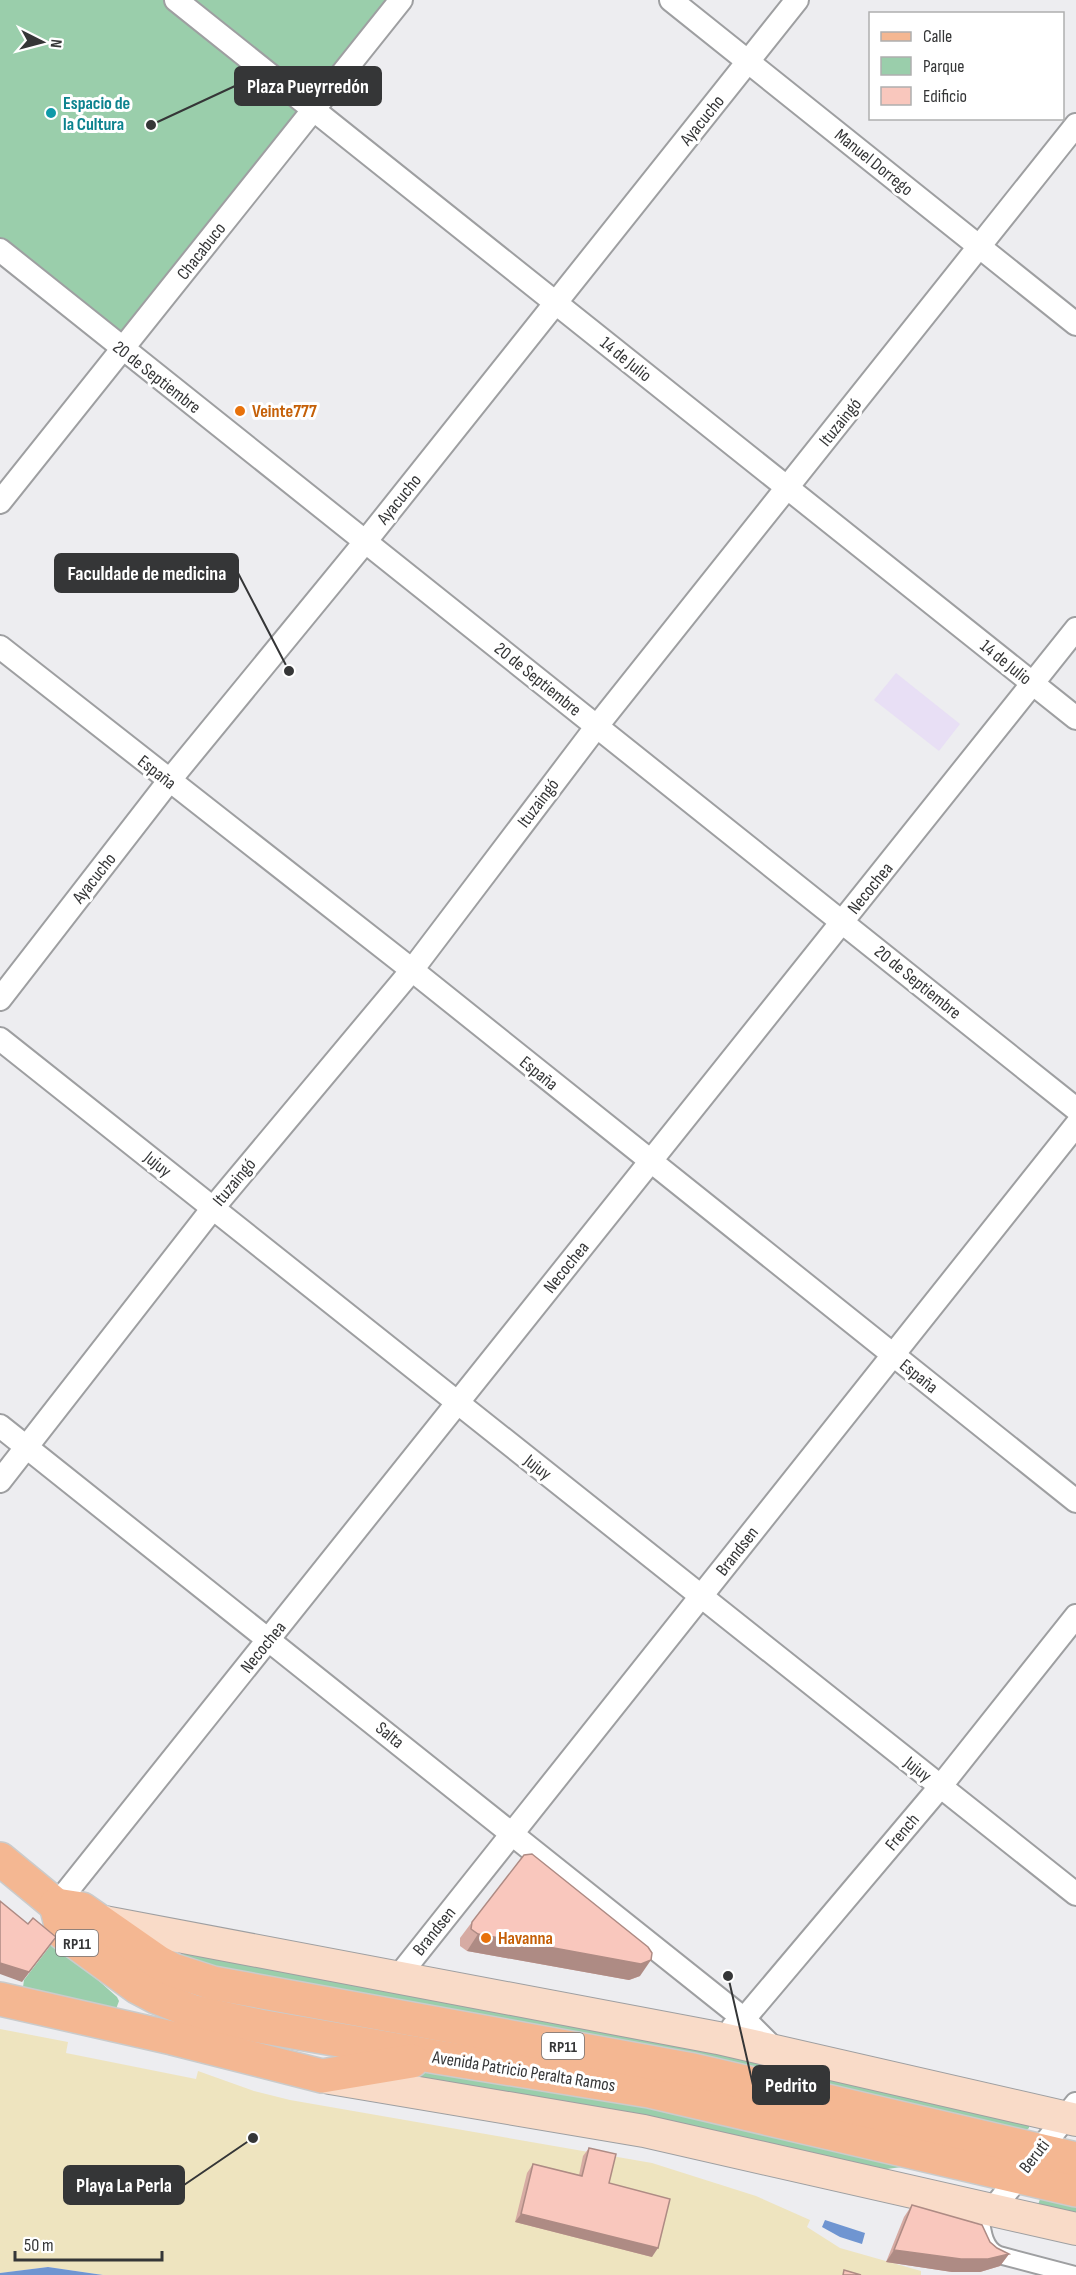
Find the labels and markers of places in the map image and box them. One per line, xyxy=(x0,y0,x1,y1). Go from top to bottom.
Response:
callout: Plaza Pueyrredón xyxy=(235,67,381,105)
place label: Espacio de la Cultura xyxy=(63,93,130,135)
marker: Espacio de la Cultura xyxy=(44,106,58,120)
place label: Veinte777 xyxy=(252,401,317,422)
marker: Veinte777 xyxy=(233,404,247,418)
callout: Faculdade de medicina xyxy=(55,554,238,592)
place label: Havanna xyxy=(498,1928,553,1949)
marker: Havanna xyxy=(479,1931,493,1945)
callout: Pedrito xyxy=(753,2066,829,2104)
callout: Playa La Perla xyxy=(64,2166,184,2204)

